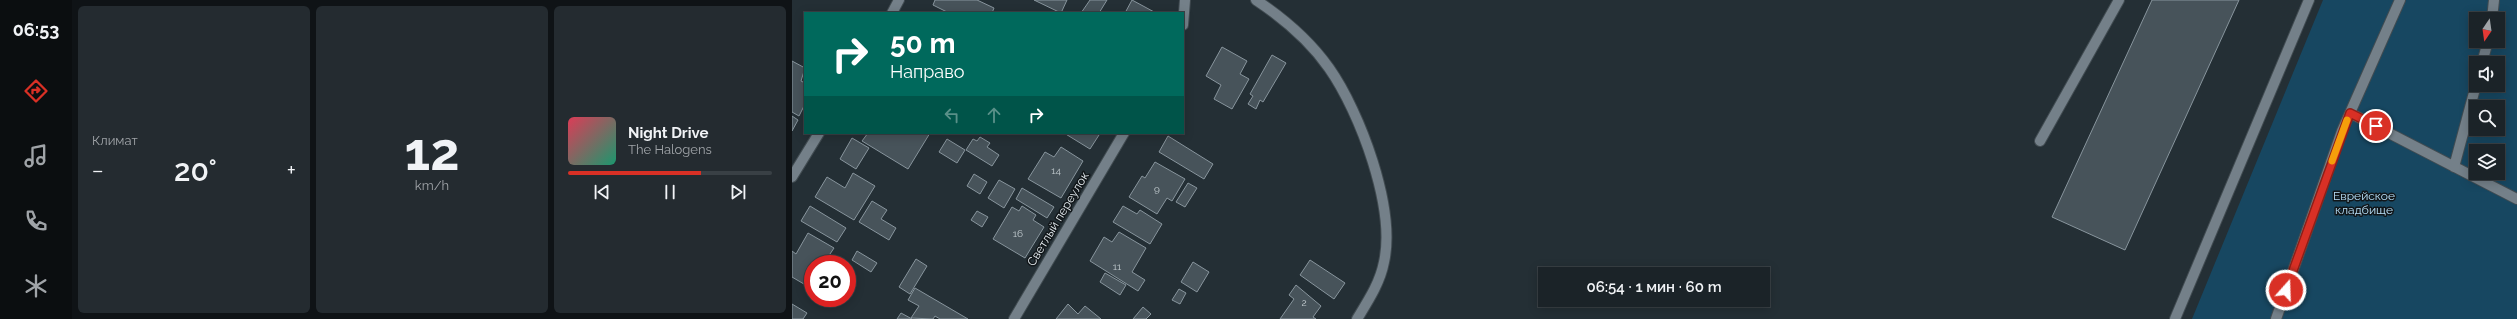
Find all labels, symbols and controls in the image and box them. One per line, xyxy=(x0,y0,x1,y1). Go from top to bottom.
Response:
north arrow xyxy=(2469,12,2505,48)
map controls xyxy=(2469,12,2505,180)
text: 06:53 xyxy=(13,19,59,40)
text: 50 m xyxy=(890,27,956,60)
icon: right xyxy=(824,28,876,80)
button: sound xyxy=(2469,56,2505,92)
text: Направо xyxy=(890,61,964,82)
icon: directions xyxy=(22,77,50,105)
button: search xyxy=(2469,100,2505,136)
icon: left xyxy=(941,104,963,126)
icon: ahead xyxy=(983,104,1005,126)
icon: right xyxy=(1025,104,1047,126)
pin xyxy=(2359,109,2393,143)
icon: arrive xyxy=(2365,115,2387,137)
text: 12 xyxy=(404,121,460,182)
text: Night Drive xyxy=(628,124,708,142)
text: Климат xyxy=(92,133,138,148)
icon: music xyxy=(22,142,50,170)
text: The Halogens xyxy=(628,142,712,157)
button: layers xyxy=(2469,144,2505,180)
text: 20° xyxy=(174,153,217,188)
text: − xyxy=(92,157,104,183)
text: + xyxy=(287,157,296,183)
house number: 14 xyxy=(1051,165,1061,176)
street label: Светлый переулок xyxy=(1024,169,1092,269)
text: km/h xyxy=(415,178,449,193)
icon: previous xyxy=(591,181,613,203)
icon: pause xyxy=(659,181,681,203)
icon: next xyxy=(727,181,749,203)
house number: 9 xyxy=(1154,183,1160,194)
park label: Еврейское кладбище xyxy=(2333,189,2395,217)
icon: phone xyxy=(22,207,50,235)
house number: 16 xyxy=(1013,228,1023,239)
speed limit sign: 20 xyxy=(804,255,856,307)
house number: 11 xyxy=(1113,261,1122,272)
position arrow xyxy=(2265,269,2307,311)
icon: climate xyxy=(22,272,50,300)
text: 06:54 · 1 мин · 60 m xyxy=(1586,278,1722,296)
house number: 2 xyxy=(1301,297,1307,308)

